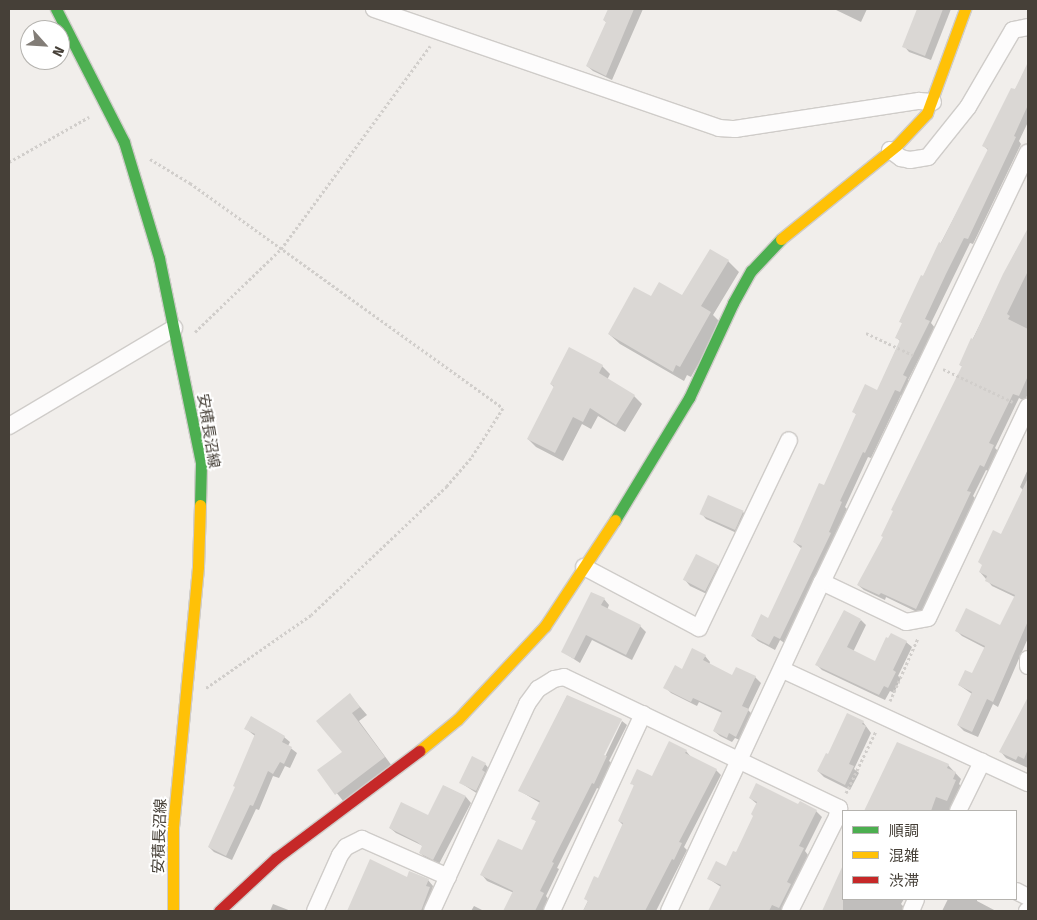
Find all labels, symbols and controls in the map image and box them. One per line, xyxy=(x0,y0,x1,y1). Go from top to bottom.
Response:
north arrow xyxy=(20,20,70,70)
text: N xyxy=(48,43,68,59)
street label: 安積長沼線 xyxy=(193,393,223,469)
street label: 安積長沼線 xyxy=(150,798,170,874)
legend xyxy=(842,810,1017,900)
text: 順調 xyxy=(889,822,919,840)
text: 混雑 xyxy=(889,847,919,865)
text: 渋滞 xyxy=(889,872,919,890)

